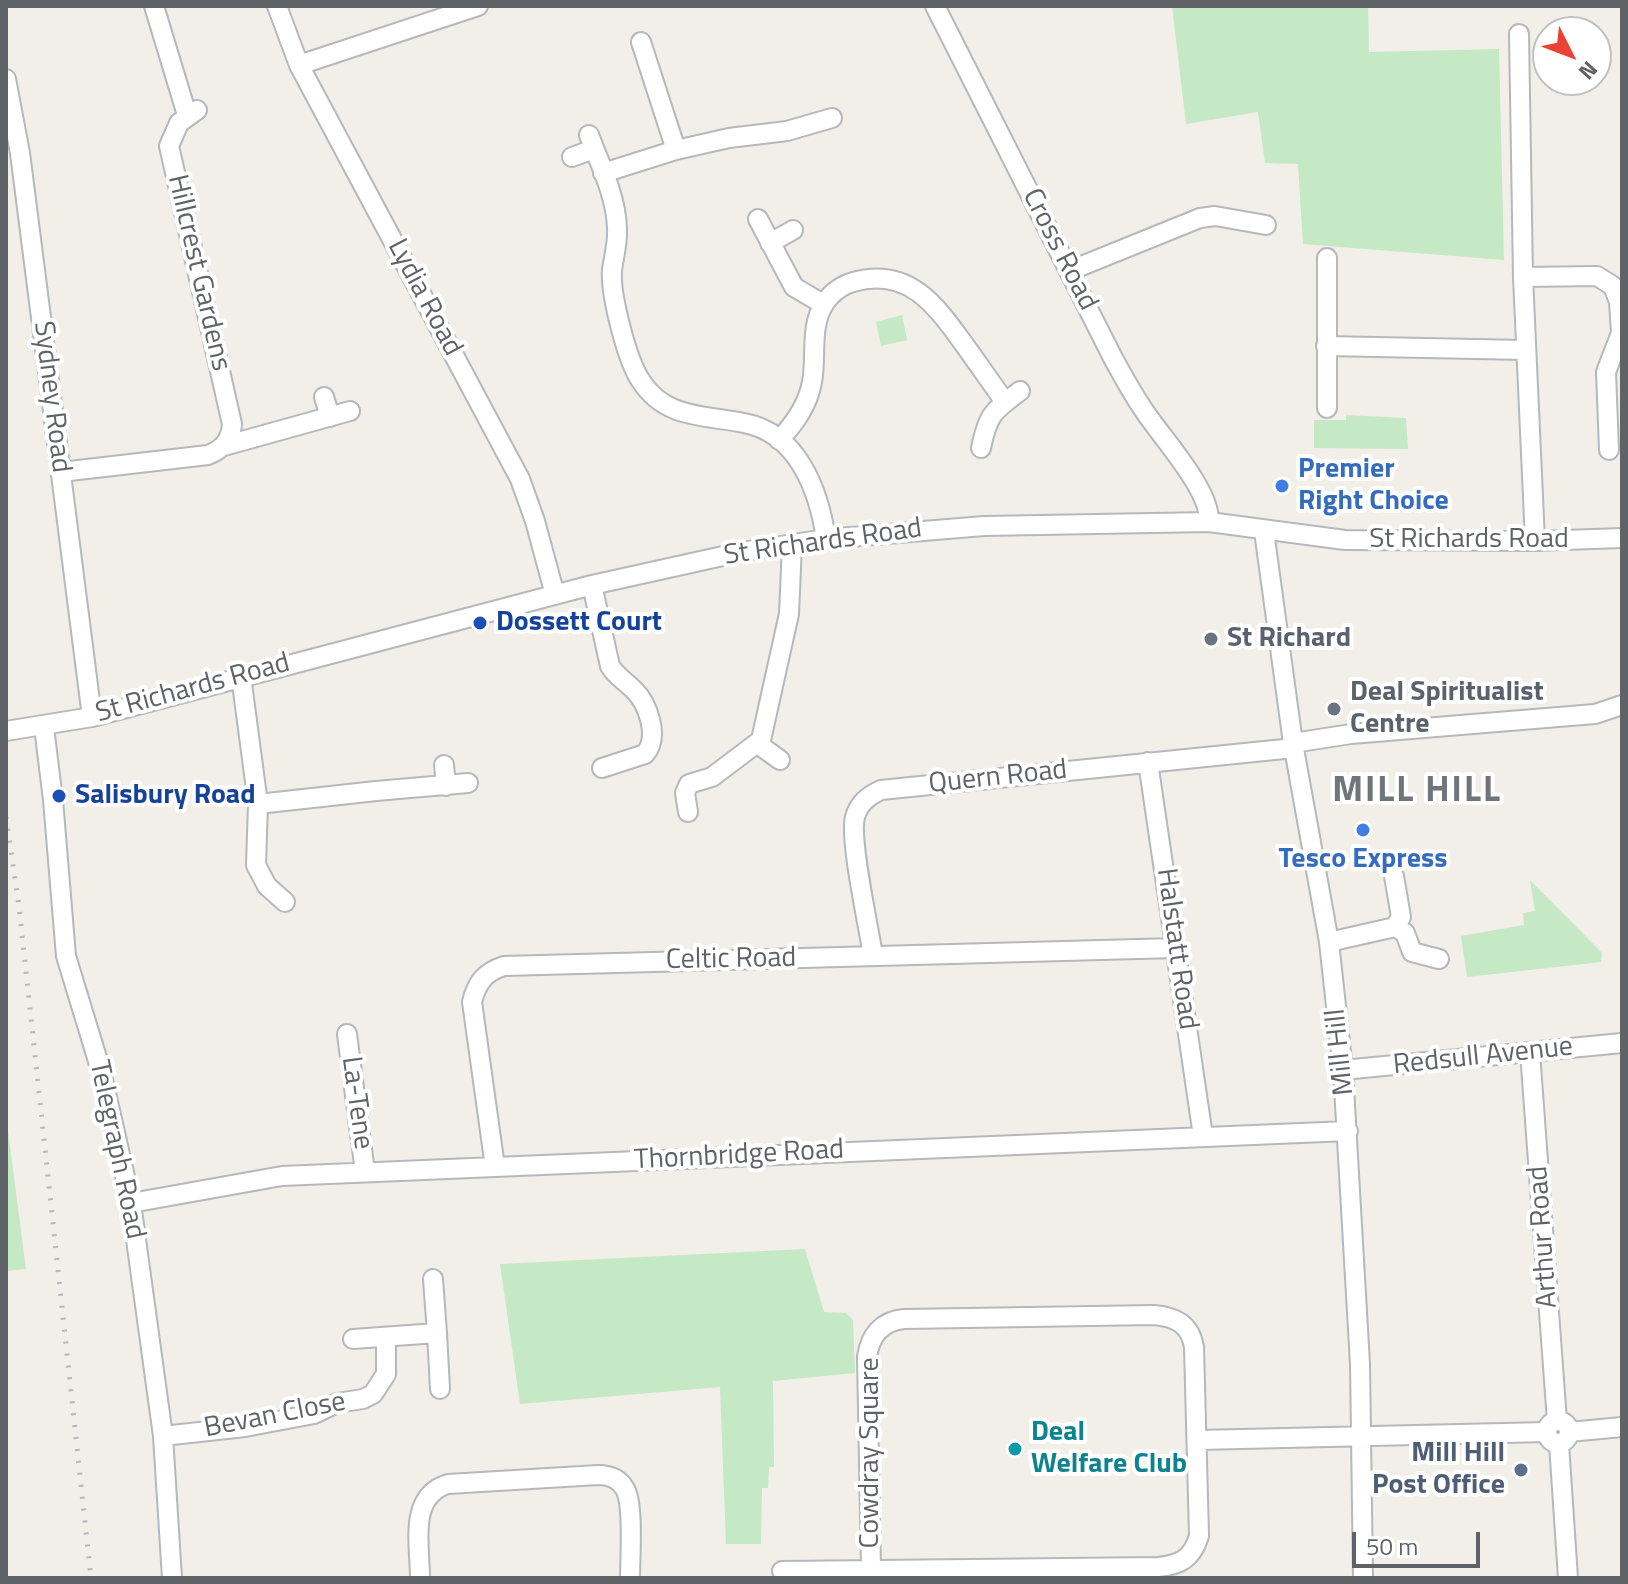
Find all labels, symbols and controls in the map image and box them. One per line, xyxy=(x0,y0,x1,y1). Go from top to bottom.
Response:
north arrow xyxy=(1532,16,1612,96)
text: N xyxy=(1571,54,1606,88)
street label: Hillcrest Gardens xyxy=(159,172,237,374)
street label: Cross Road xyxy=(1014,184,1104,316)
street label: Lydia Road xyxy=(379,234,469,362)
street label: Sydney Road xyxy=(25,319,77,475)
place label: Premier Right Choice xyxy=(1298,453,1449,519)
marker: Premier Right Choice xyxy=(1273,477,1291,495)
street label: St Richards Road xyxy=(722,512,924,574)
street label: St Richards Road xyxy=(1369,523,1569,557)
place label: Dossett Court xyxy=(496,606,662,640)
marker: Dossett Court xyxy=(471,614,489,632)
place label: St Richard xyxy=(1227,622,1351,656)
marker: St Richard xyxy=(1202,630,1220,648)
street label: St Richards Road xyxy=(92,647,294,731)
place label: Deal Spiritualist Centre xyxy=(1350,676,1544,742)
marker: Deal Spiritualist Centre xyxy=(1325,700,1343,718)
street label: Quern Road xyxy=(927,754,1069,802)
district label: MILL HILL xyxy=(1332,770,1502,814)
place label: Salisbury Road xyxy=(75,779,256,813)
marker: Salisbury Road xyxy=(50,787,68,805)
marker: Tesco Express xyxy=(1354,821,1372,839)
place label: Tesco Express xyxy=(1279,843,1447,877)
street label: Halstatt Road xyxy=(1148,866,1204,1032)
street label: Celtic Road xyxy=(665,942,797,978)
street label: Mill Hill xyxy=(1320,1007,1362,1097)
street label: Redsull Avenue xyxy=(1391,1031,1575,1083)
street label: La-Tene xyxy=(333,1054,379,1152)
street label: Telegraph Road xyxy=(81,1058,151,1242)
street label: Thornbridge Road xyxy=(633,1134,845,1178)
street label: Arthur Road xyxy=(1522,1165,1566,1309)
street label: Cowdray Square xyxy=(854,1357,888,1549)
street label: Bevan Close xyxy=(201,1386,349,1446)
place label: Deal Welfare Club xyxy=(1031,1416,1187,1482)
place label: Mill Hill Post Office xyxy=(1372,1437,1505,1503)
marker: Deal Welfare Club xyxy=(1006,1440,1024,1458)
marker: Mill Hill Post Office xyxy=(1512,1461,1530,1479)
scale bar xyxy=(1356,1516,1484,1566)
text: 50 m xyxy=(1366,1528,1418,1564)

